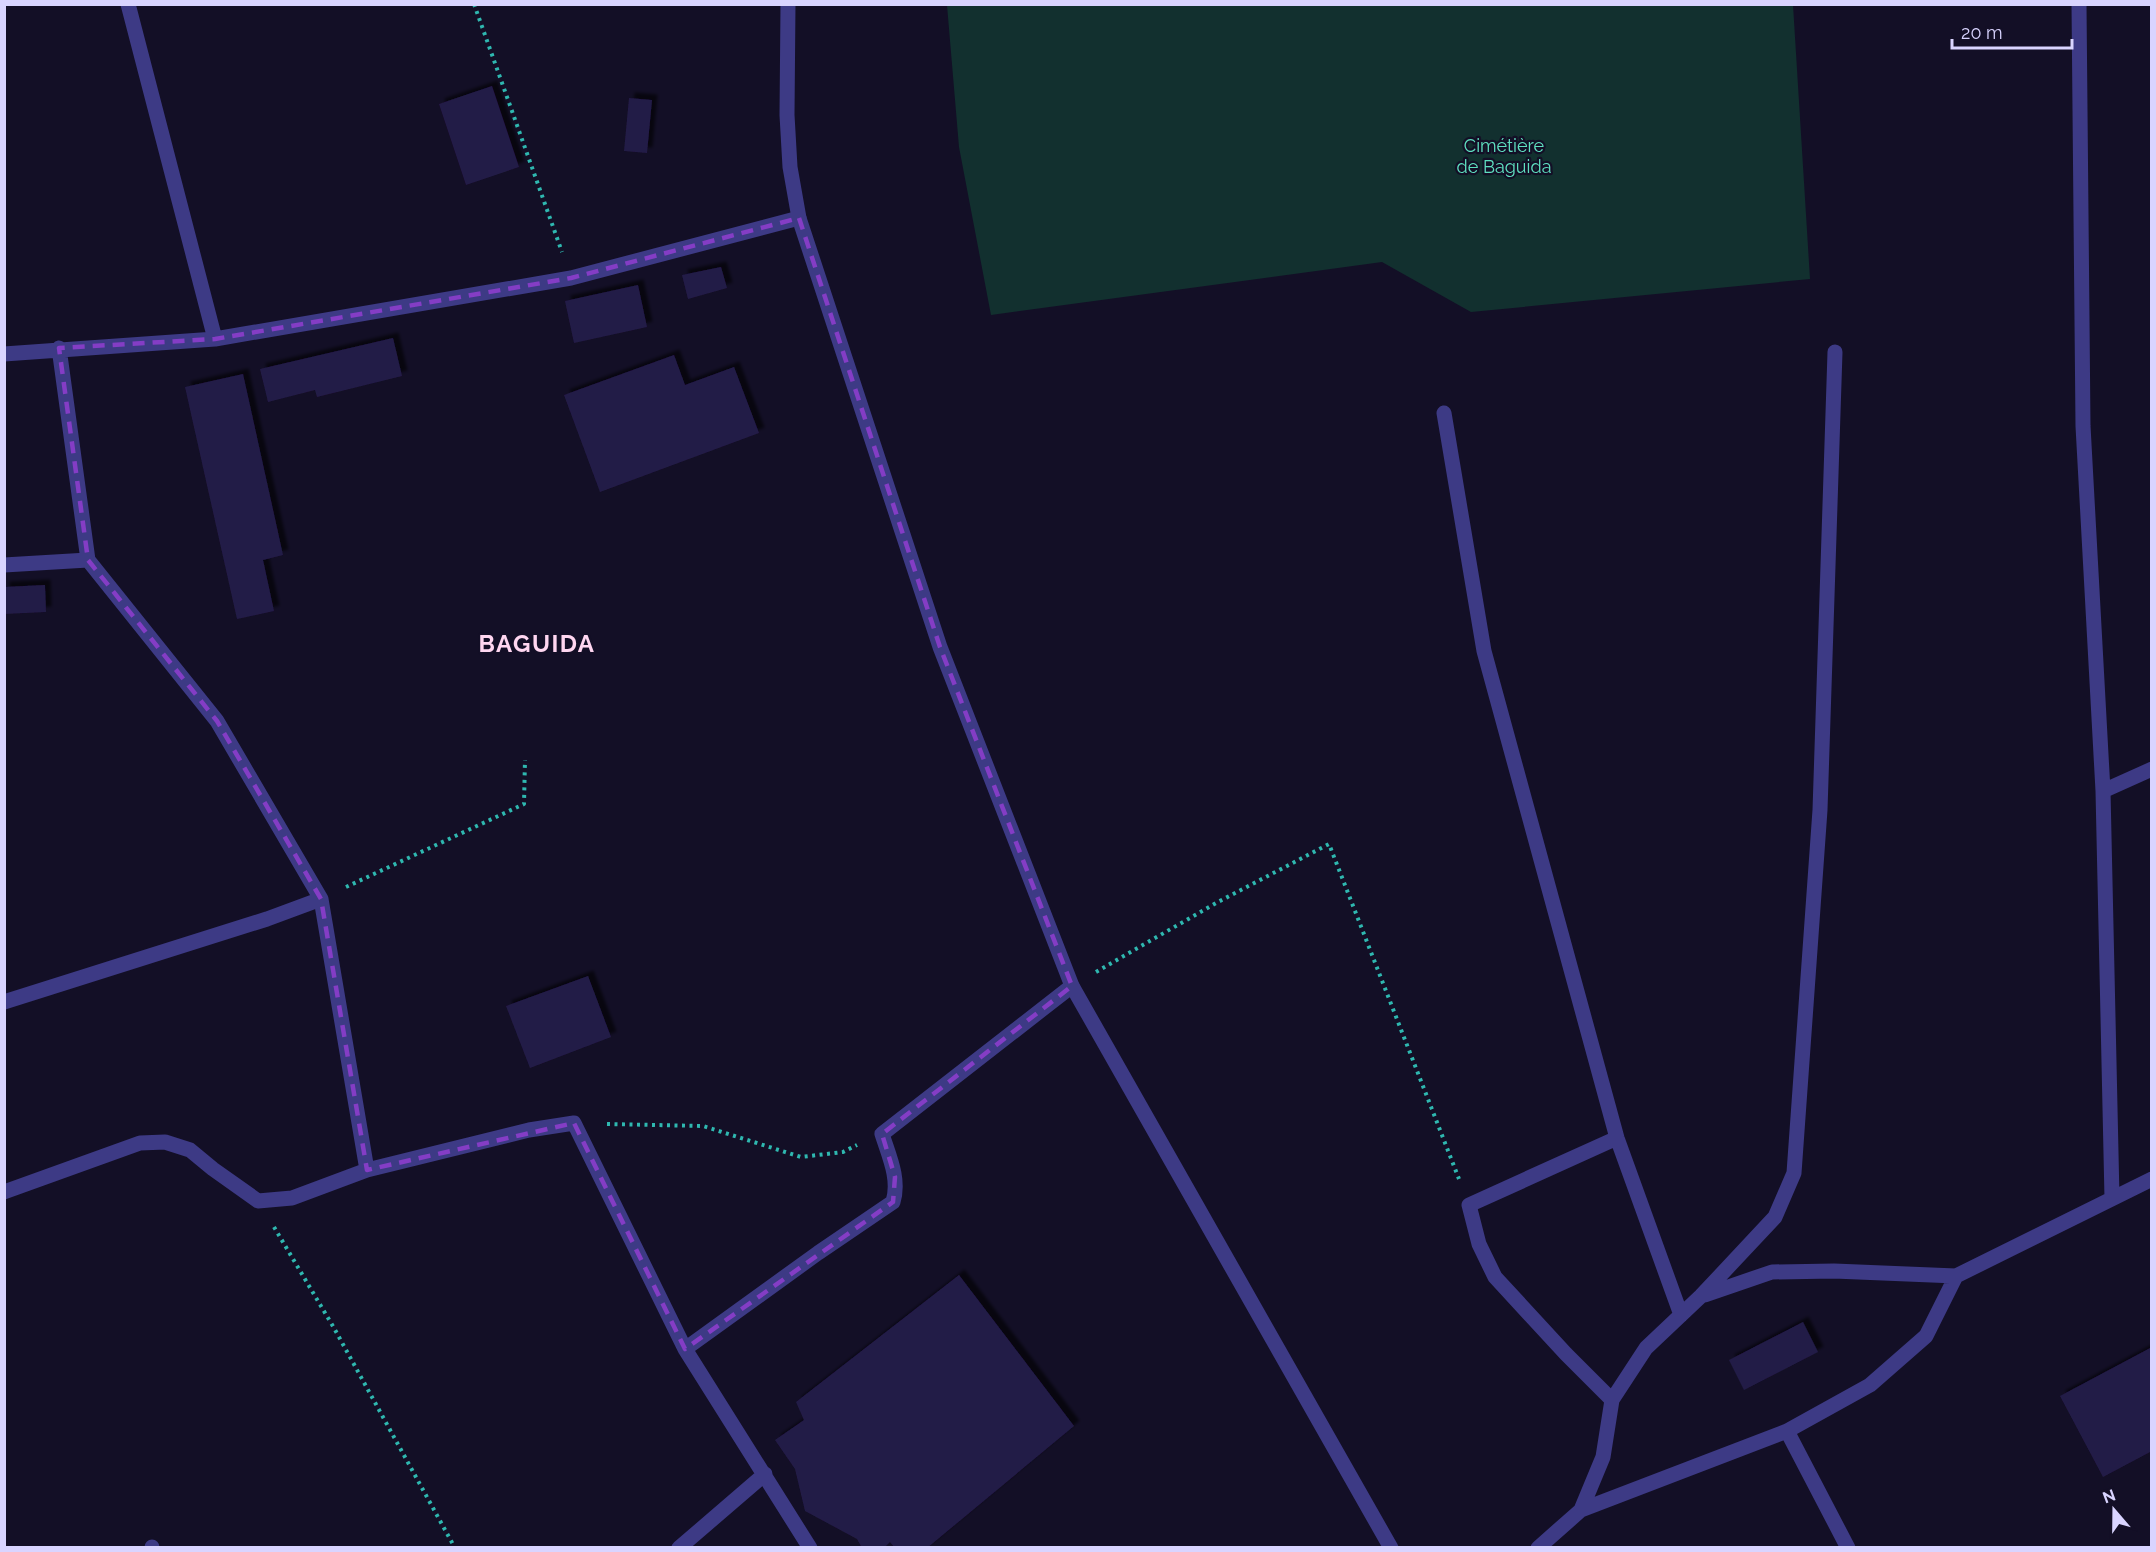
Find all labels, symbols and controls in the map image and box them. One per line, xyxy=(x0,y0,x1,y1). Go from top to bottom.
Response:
scale bar xyxy=(1952,12,2072,50)
text: 20 m xyxy=(1961,22,2003,43)
park label: Cimétière de Baguida xyxy=(1457,135,1551,177)
district label: BAGUIDA xyxy=(479,629,595,658)
north arrow xyxy=(2084,1480,2144,1540)
text: N xyxy=(2100,1485,2118,1507)

